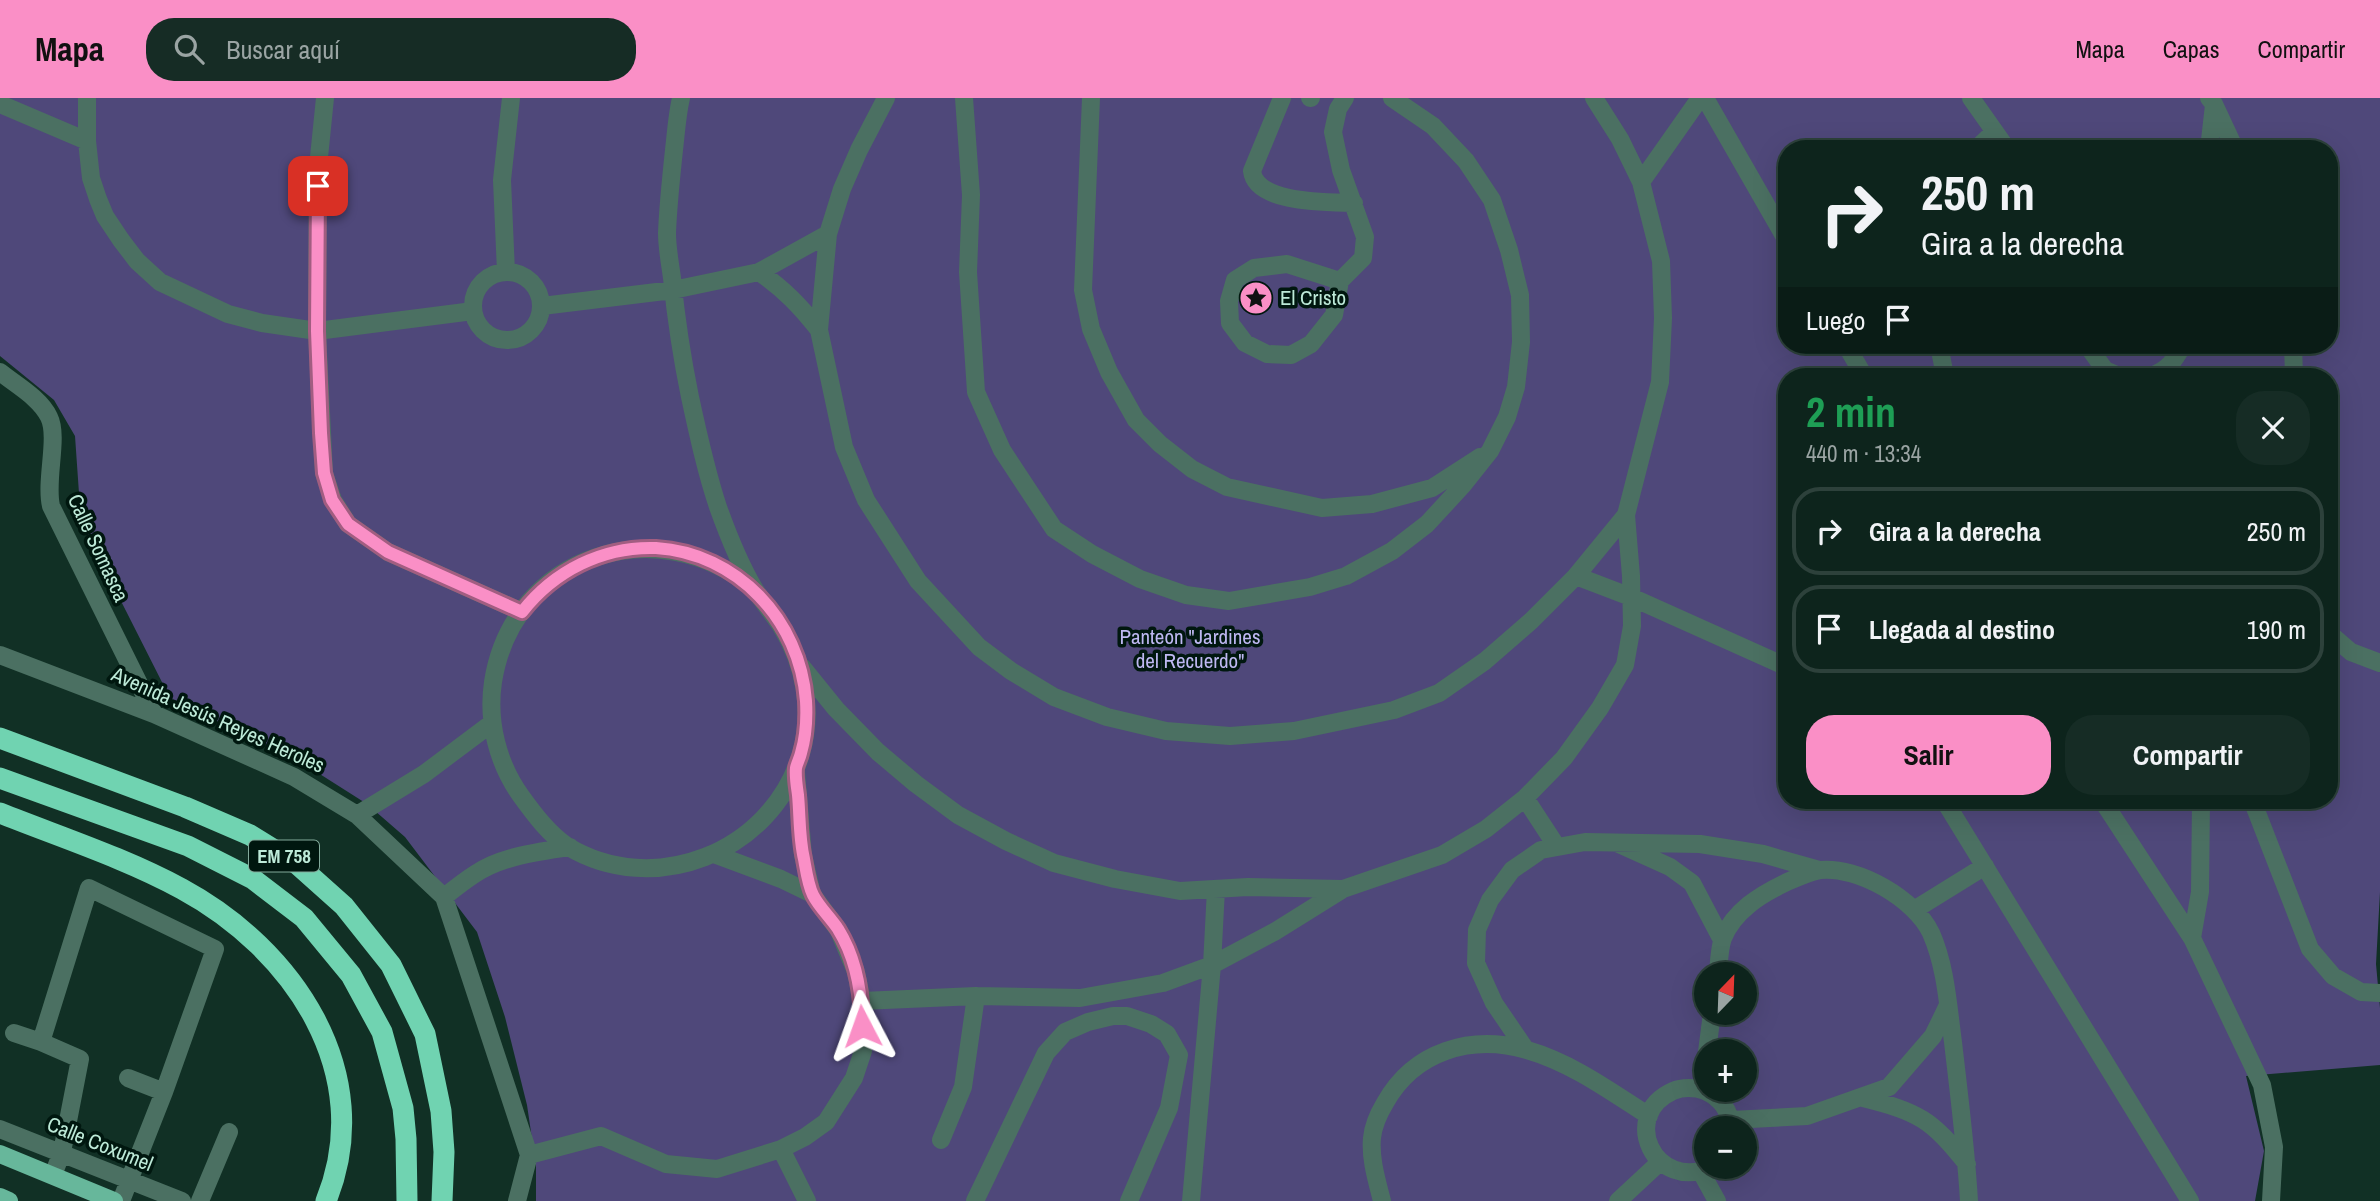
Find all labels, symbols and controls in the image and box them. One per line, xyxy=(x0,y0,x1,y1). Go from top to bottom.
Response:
search box xyxy=(146,18,636,81)
text: Mapa xyxy=(35,27,104,71)
icon: search xyxy=(170,30,208,68)
text: Buscar aquí xyxy=(226,32,340,67)
text: Mapa xyxy=(2075,33,2125,65)
text: Capas xyxy=(2163,33,2220,65)
text: Compartir xyxy=(2258,33,2345,65)
pin xyxy=(288,156,348,216)
text: 250 m xyxy=(1921,159,2035,225)
icon: arrive xyxy=(299,167,337,205)
icon: right xyxy=(1806,168,1897,259)
text: Gira a la derecha xyxy=(1921,222,2124,265)
place icon: El Cristo xyxy=(1237,279,1275,317)
place label: El Cristo xyxy=(1280,283,1346,312)
icon: arrive xyxy=(1879,301,1917,339)
text: Luego xyxy=(1806,303,1865,338)
text: 2 min xyxy=(1806,384,1896,440)
button: close xyxy=(2236,391,2310,465)
text: 440 m · 13:34 xyxy=(1806,438,1921,469)
street label: Calle Somasca xyxy=(61,489,136,607)
icon: right xyxy=(1810,512,1848,550)
text: Gira a la derecha xyxy=(1869,514,2041,549)
text: 250 m xyxy=(2247,514,2306,549)
icon: arrive xyxy=(1810,610,1848,648)
text: Llegada al destino xyxy=(1869,612,2055,647)
text: 190 m xyxy=(2247,612,2306,647)
park label: Panteón "Jardines del Recuerdo" xyxy=(1119,622,1261,675)
street label: Avenida Jesús Reyes Heroles xyxy=(106,659,329,780)
button: Salir xyxy=(1806,715,2051,795)
button: Compartir xyxy=(2065,715,2310,795)
road number: EM 758 xyxy=(249,841,319,872)
north arrow xyxy=(1694,962,1757,1026)
map controls xyxy=(1694,962,1757,1179)
position arrow xyxy=(825,989,899,1063)
button: + xyxy=(1694,1039,1757,1102)
street label: Calle Coxumel xyxy=(43,1109,158,1178)
button: − xyxy=(1694,1116,1757,1179)

